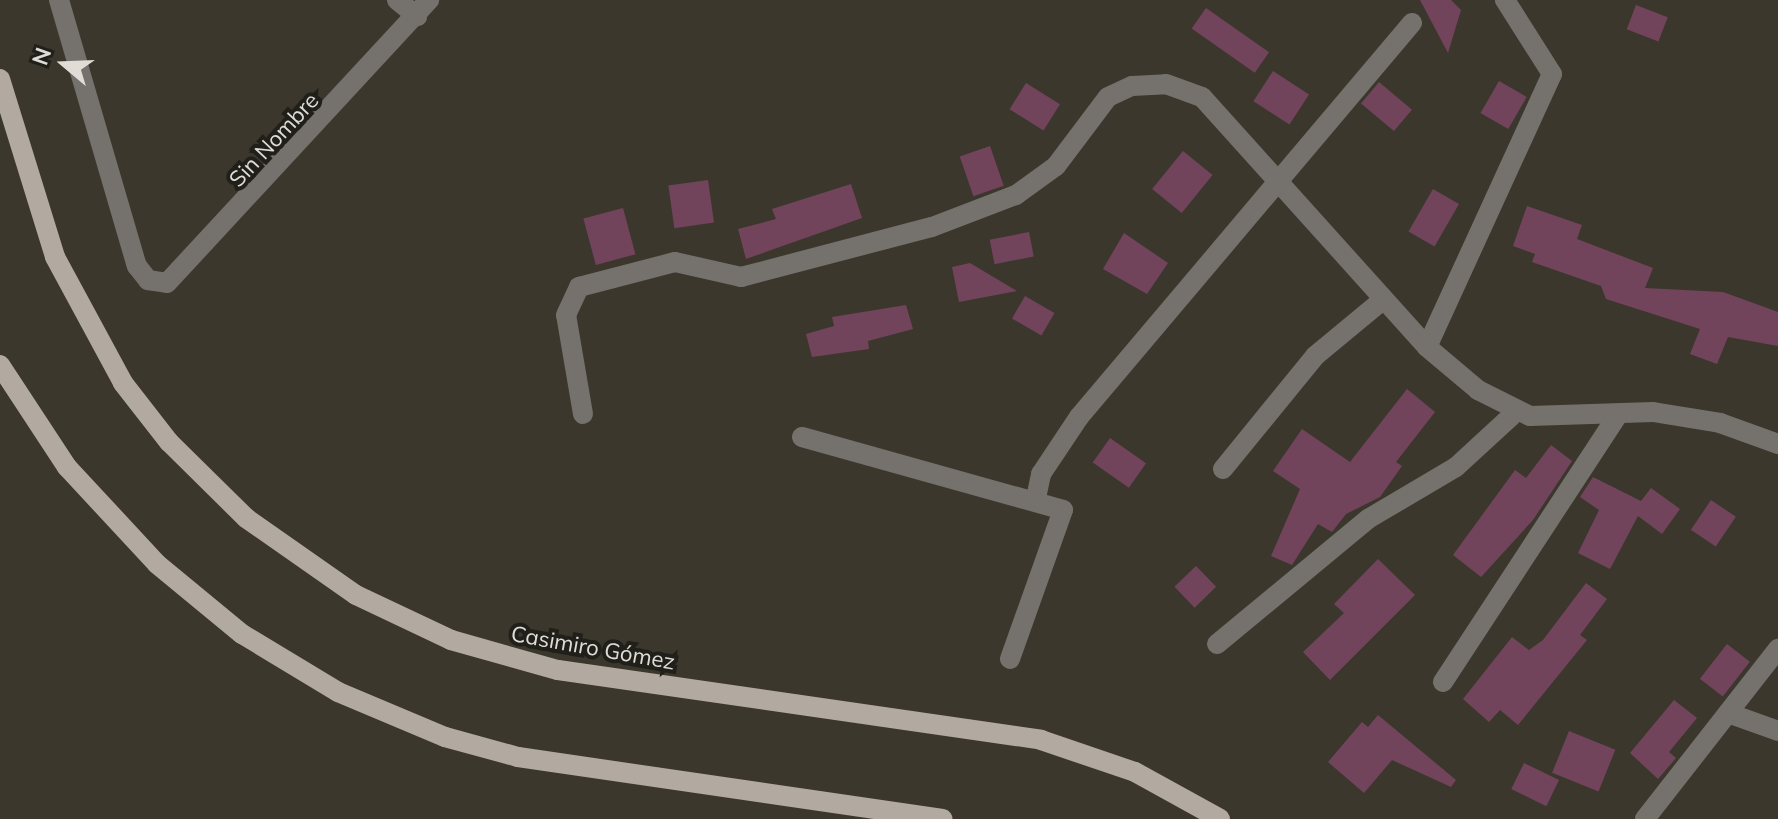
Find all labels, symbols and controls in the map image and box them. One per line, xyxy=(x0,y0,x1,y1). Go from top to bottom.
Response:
north arrow xyxy=(24,24,104,104)
text: N xyxy=(25,44,57,69)
street label: Sin Nombre xyxy=(224,88,324,192)
street label: Casimiro Gómez xyxy=(509,621,677,675)

